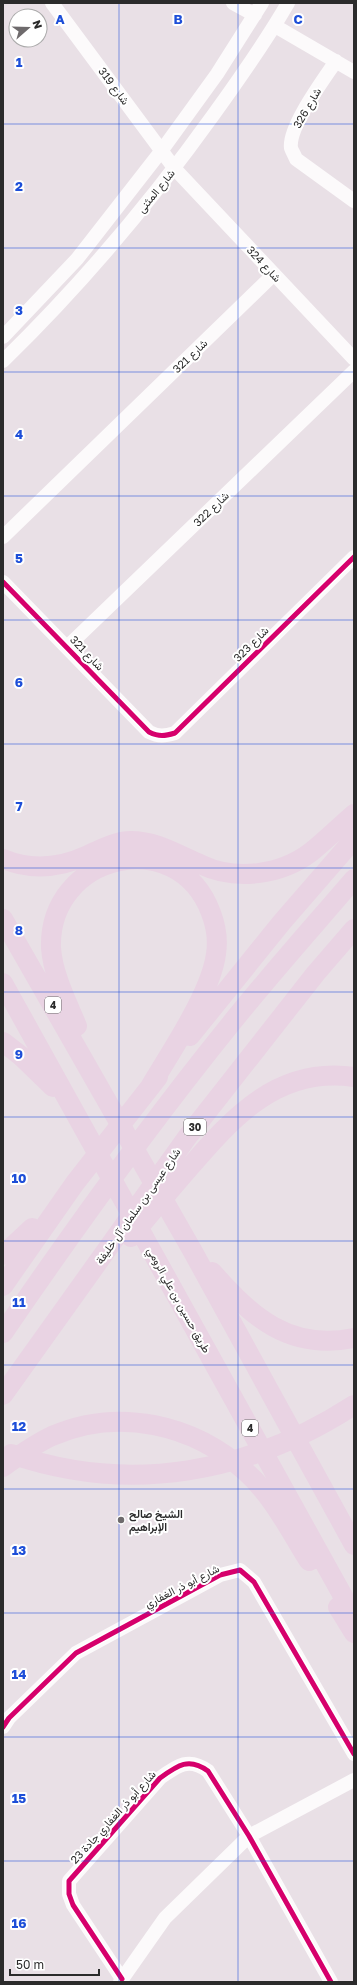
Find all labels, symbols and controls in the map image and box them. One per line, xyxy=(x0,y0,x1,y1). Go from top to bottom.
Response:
north arrow xyxy=(8,8,48,48)
text: A xyxy=(55,11,65,27)
text: B xyxy=(173,11,183,27)
text: C xyxy=(293,11,303,27)
text: N xyxy=(30,18,45,31)
text: 1 xyxy=(16,54,23,70)
street label: شارع 319 xyxy=(95,64,133,108)
street label: شارع 326 xyxy=(290,85,325,131)
street label: شارع المثنى xyxy=(134,166,179,216)
text: 2 xyxy=(15,178,23,194)
street label: شارع 324 xyxy=(243,243,284,286)
text: 3 xyxy=(15,302,23,318)
street label: شارع 321 xyxy=(170,336,211,377)
text: 4 xyxy=(15,426,23,442)
street label: شارع 322 xyxy=(190,488,233,530)
text: 5 xyxy=(15,550,23,566)
street label: شارع 323 xyxy=(230,623,272,665)
street label: شارع 321 xyxy=(66,633,107,674)
text: 6 xyxy=(15,674,23,690)
text: 7 xyxy=(15,798,23,814)
text: 8 xyxy=(15,922,23,938)
road number: 4 xyxy=(45,997,61,1013)
text: 9 xyxy=(15,1046,23,1062)
road number: 30 xyxy=(184,1119,206,1135)
street label: شارع عيسى بن سلمان آل خليفة xyxy=(93,1145,184,1267)
text: 10 xyxy=(11,1170,27,1186)
street label: طريق حسين بن علي الرومي xyxy=(141,1245,214,1357)
text: 11 xyxy=(12,1294,26,1310)
text: 12 xyxy=(12,1418,26,1434)
road number: 4 xyxy=(242,1420,258,1436)
place label: الشيخ صالح الإبراهيم xyxy=(129,1507,183,1535)
marker: الشيخ صالح الإبراهيم xyxy=(116,1515,126,1525)
text: 13 xyxy=(12,1542,26,1558)
street label: شارع أبو ذر الغفاري xyxy=(142,1561,223,1614)
text: 14 xyxy=(12,1666,26,1682)
street label: شارع أبو ذر الغفاري جادة 23 xyxy=(67,1767,161,1869)
text: 15 xyxy=(12,1790,26,1806)
text: 16 xyxy=(12,1915,26,1931)
scale bar xyxy=(10,1951,99,1977)
text: 50 m xyxy=(16,1957,44,1972)

